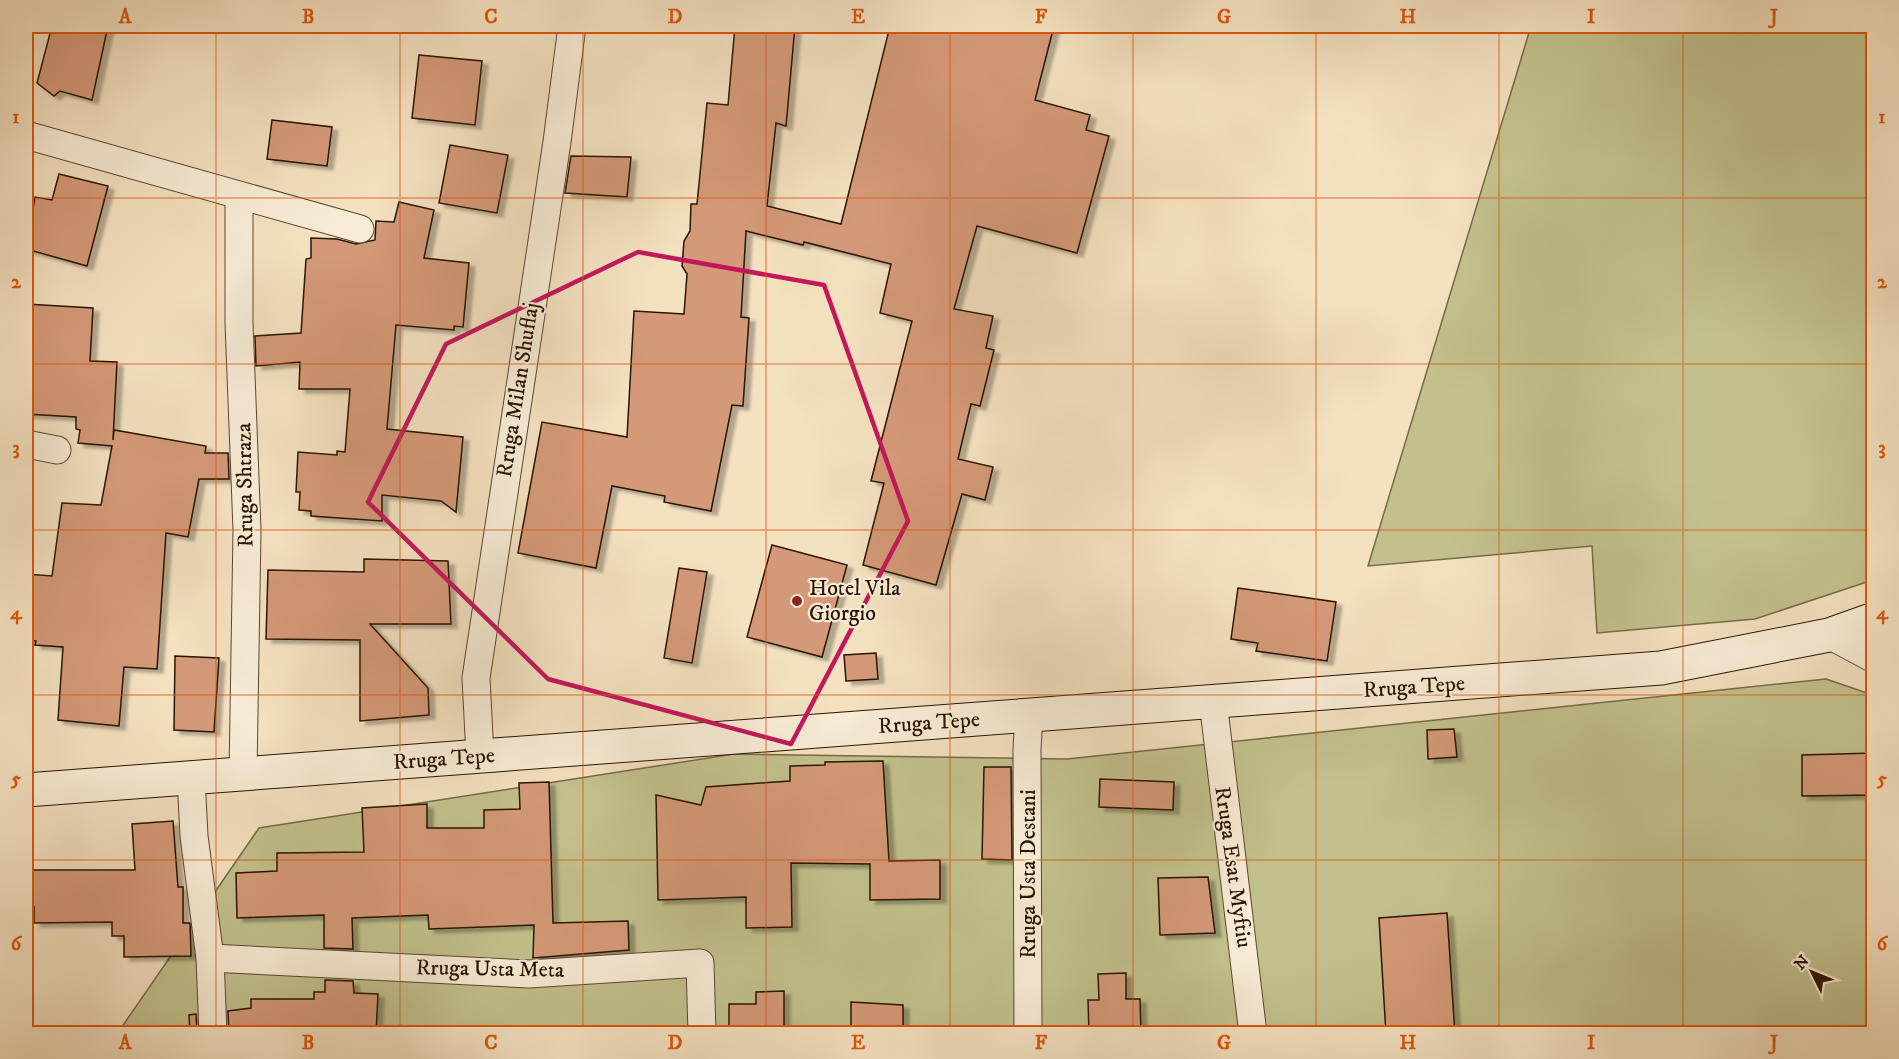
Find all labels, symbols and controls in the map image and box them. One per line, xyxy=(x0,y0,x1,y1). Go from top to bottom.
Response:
text: A xyxy=(118,5,133,30)
text: B xyxy=(302,5,314,30)
text: C xyxy=(484,5,498,30)
text: D xyxy=(668,5,683,30)
text: E xyxy=(851,5,865,30)
text: F xyxy=(1035,5,1048,30)
text: G xyxy=(1217,5,1231,30)
text: H xyxy=(1400,5,1417,30)
text: I xyxy=(1587,5,1595,30)
text: J xyxy=(1768,5,1778,30)
text: 1 xyxy=(12,105,20,130)
text: 1 xyxy=(1878,105,1886,130)
text: 2 xyxy=(11,270,22,295)
text: 2 xyxy=(1877,270,1888,295)
street label: Rruga Milan Shuflaj xyxy=(491,301,545,479)
street label: Rruga Shtraza xyxy=(230,422,260,548)
text: 3 xyxy=(12,436,20,461)
text: 3 xyxy=(1878,436,1886,461)
place label: Hotel Vila Giorgio xyxy=(809,575,901,627)
marker: Hotel Vila Giorgio xyxy=(790,594,804,608)
text: 4 xyxy=(10,601,23,626)
text: 4 xyxy=(1876,601,1889,626)
street label: Rruga Tepe xyxy=(1362,670,1466,704)
street label: Rruga Tepe xyxy=(877,706,981,740)
street label: Rruga Tepe xyxy=(392,742,496,776)
text: 5 xyxy=(10,767,21,792)
text: 5 xyxy=(1876,767,1887,792)
street label: Rruga Esat Myftiu xyxy=(1208,785,1258,949)
street label: Rruga Usta Destani xyxy=(1015,789,1042,959)
text: 6 xyxy=(11,932,23,957)
text: 6 xyxy=(1877,932,1889,957)
north arrow xyxy=(1782,942,1842,1002)
text: N xyxy=(1790,951,1814,974)
street label: Rruga Usta Meta xyxy=(416,954,565,984)
text: A xyxy=(118,1031,133,1056)
text: B xyxy=(302,1031,314,1056)
text: C xyxy=(484,1031,498,1056)
text: D xyxy=(668,1031,683,1056)
text: E xyxy=(851,1031,865,1056)
text: F xyxy=(1035,1031,1048,1056)
text: G xyxy=(1217,1031,1231,1056)
text: H xyxy=(1400,1031,1417,1056)
text: I xyxy=(1587,1031,1595,1056)
text: J xyxy=(1768,1031,1778,1056)

